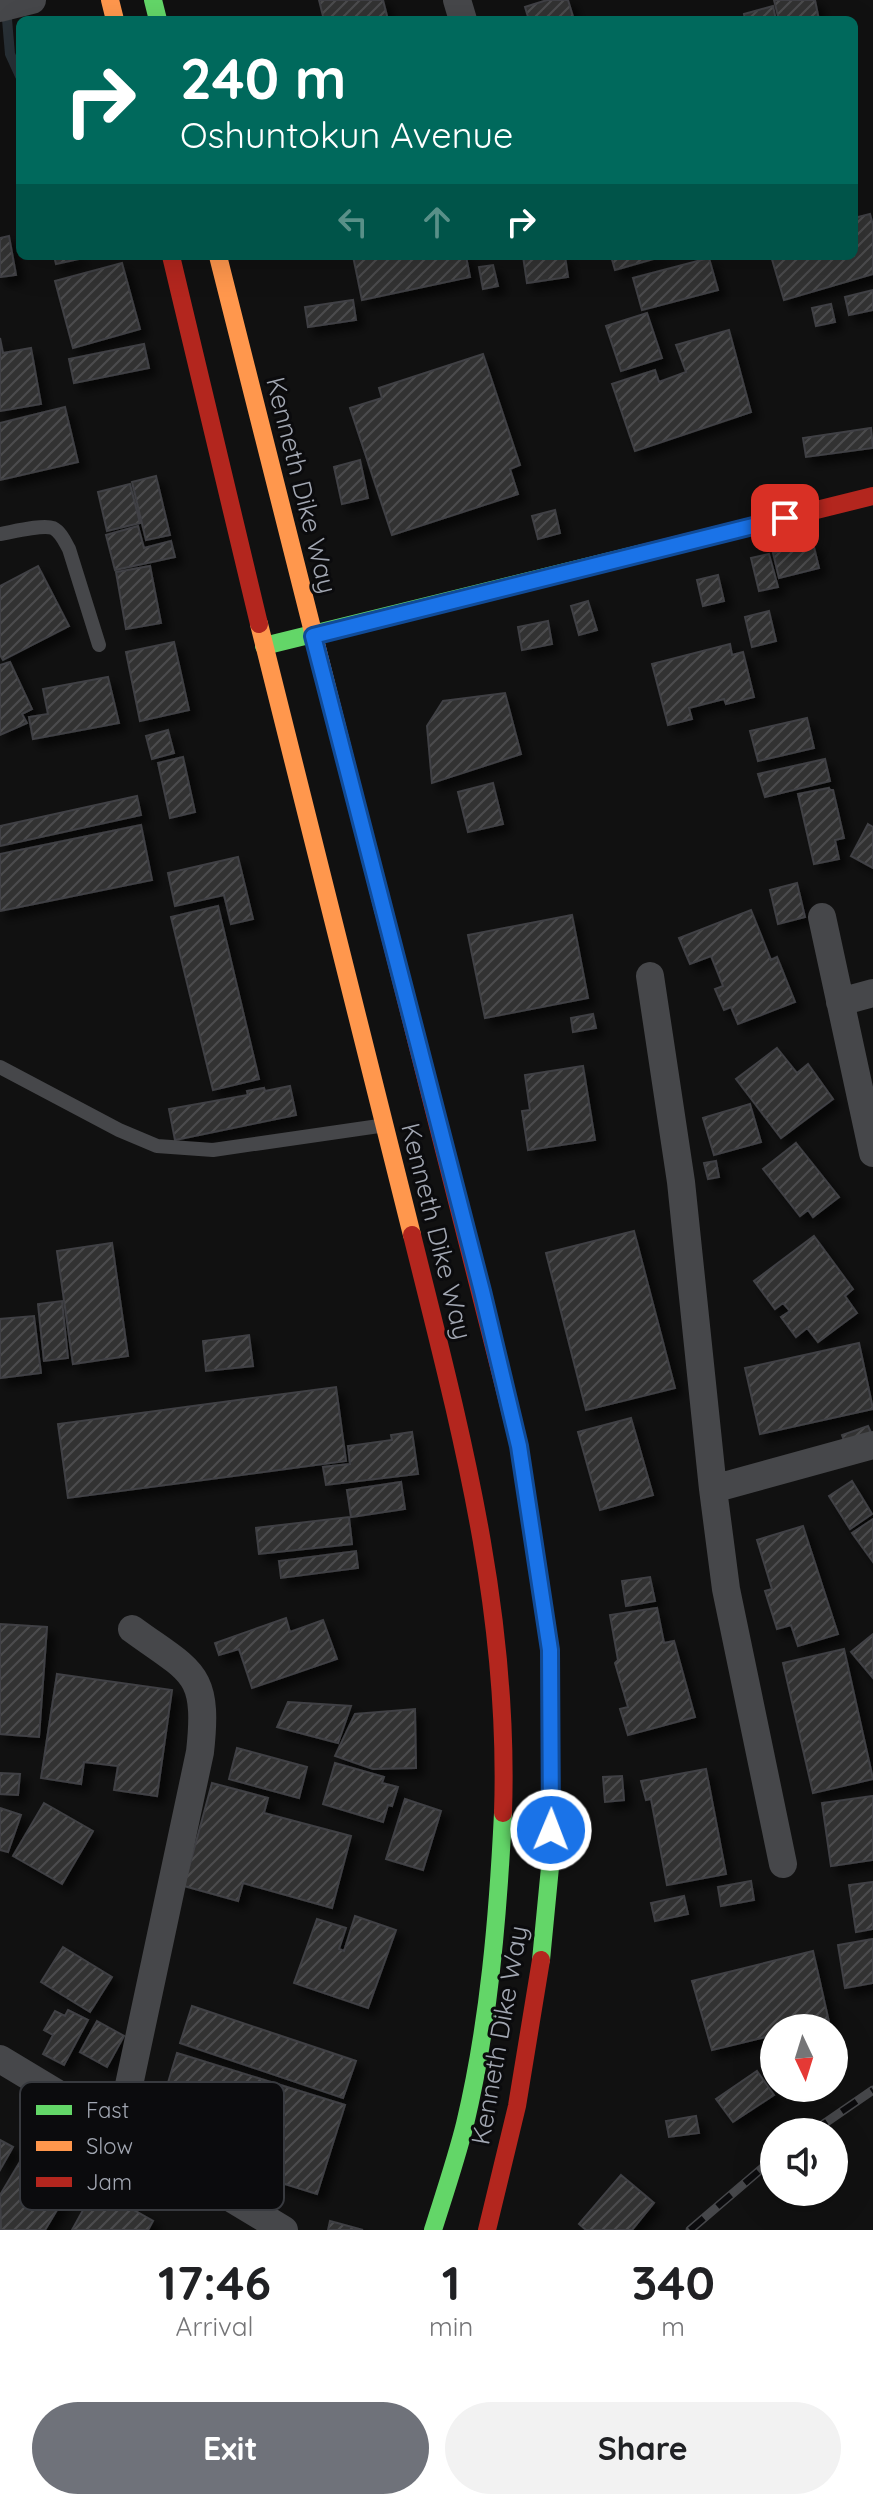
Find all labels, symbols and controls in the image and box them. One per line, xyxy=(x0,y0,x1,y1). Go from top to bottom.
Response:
text: 240 m xyxy=(180,43,347,113)
icon: right xyxy=(48,48,152,152)
text: Oshuntokun Avenue xyxy=(180,112,513,157)
icon: left xyxy=(331,200,375,244)
icon: ahead xyxy=(415,200,459,244)
icon: right xyxy=(499,200,543,244)
street label: Kenneth Dike Way xyxy=(259,373,345,597)
pin xyxy=(751,484,819,552)
icon: arrive xyxy=(763,496,807,540)
street label: Kenneth Dike Way xyxy=(394,1119,480,1343)
position arrow xyxy=(509,1788,593,1872)
street label: Kenneth Dike Way xyxy=(463,1923,535,2147)
north arrow xyxy=(760,2014,848,2102)
map controls xyxy=(760,2014,848,2206)
legend xyxy=(20,2082,284,2210)
text: Fast xyxy=(86,2096,129,2124)
button: sound xyxy=(760,2118,848,2206)
text: Slow xyxy=(86,2132,133,2160)
text: Jam xyxy=(86,2168,132,2196)
text: 17:46 xyxy=(158,2252,271,2312)
text: 1 xyxy=(442,2252,461,2312)
text: 340 xyxy=(631,2252,715,2312)
text: Arrival xyxy=(176,2310,253,2343)
text: min xyxy=(429,2310,473,2343)
text: m xyxy=(661,2310,685,2343)
button: Exit xyxy=(32,2402,429,2494)
button: Share xyxy=(445,2402,841,2494)

